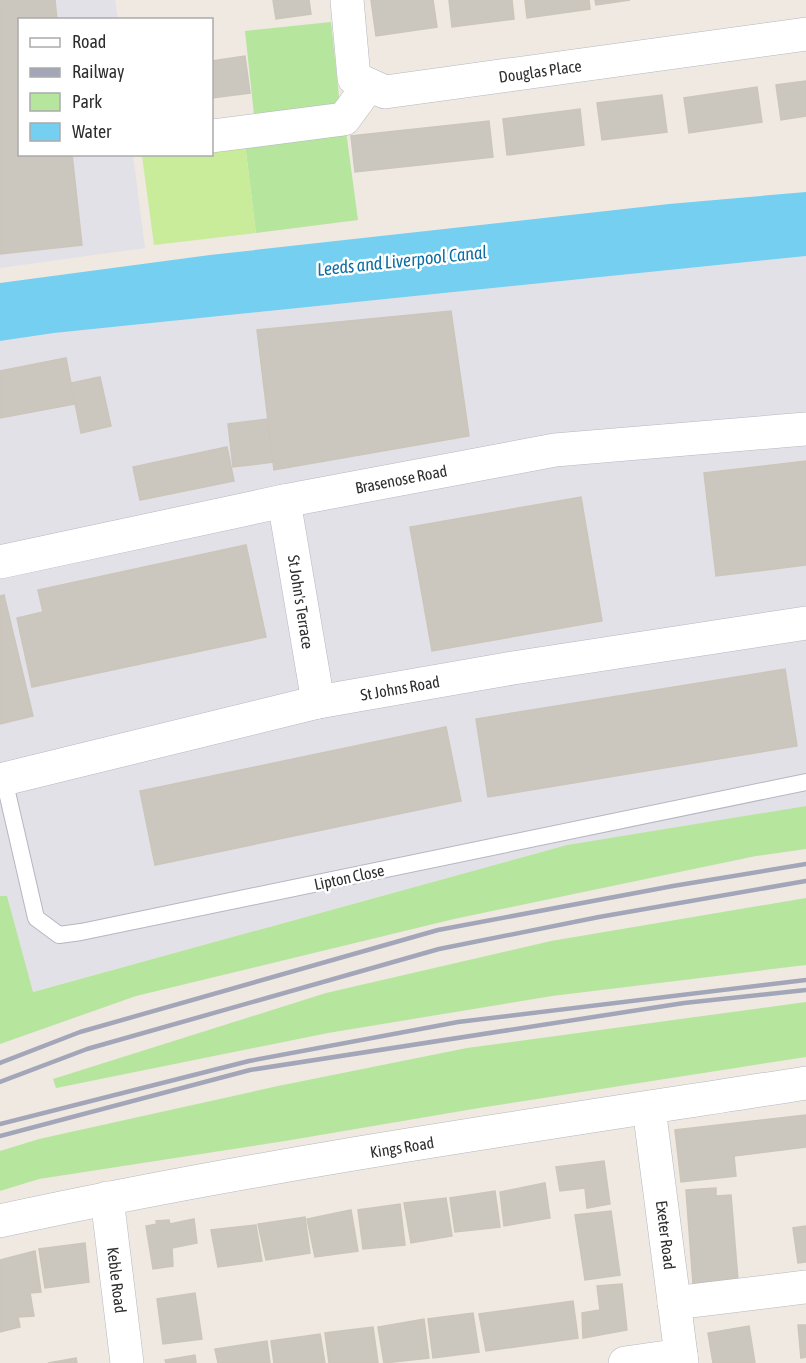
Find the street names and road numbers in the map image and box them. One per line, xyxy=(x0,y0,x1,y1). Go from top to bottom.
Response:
street label: Douglas Place xyxy=(497,56,583,87)
street label: Brasenose Road xyxy=(354,461,448,497)
street label: St John's Terrace xyxy=(285,554,317,650)
street label: St Johns Road xyxy=(359,672,441,704)
street label: Lipton Close xyxy=(312,861,386,894)
street label: Kings Road xyxy=(369,1133,435,1162)
street label: Exeter Road xyxy=(653,1199,679,1271)
street label: Keble Road xyxy=(104,1246,130,1314)

